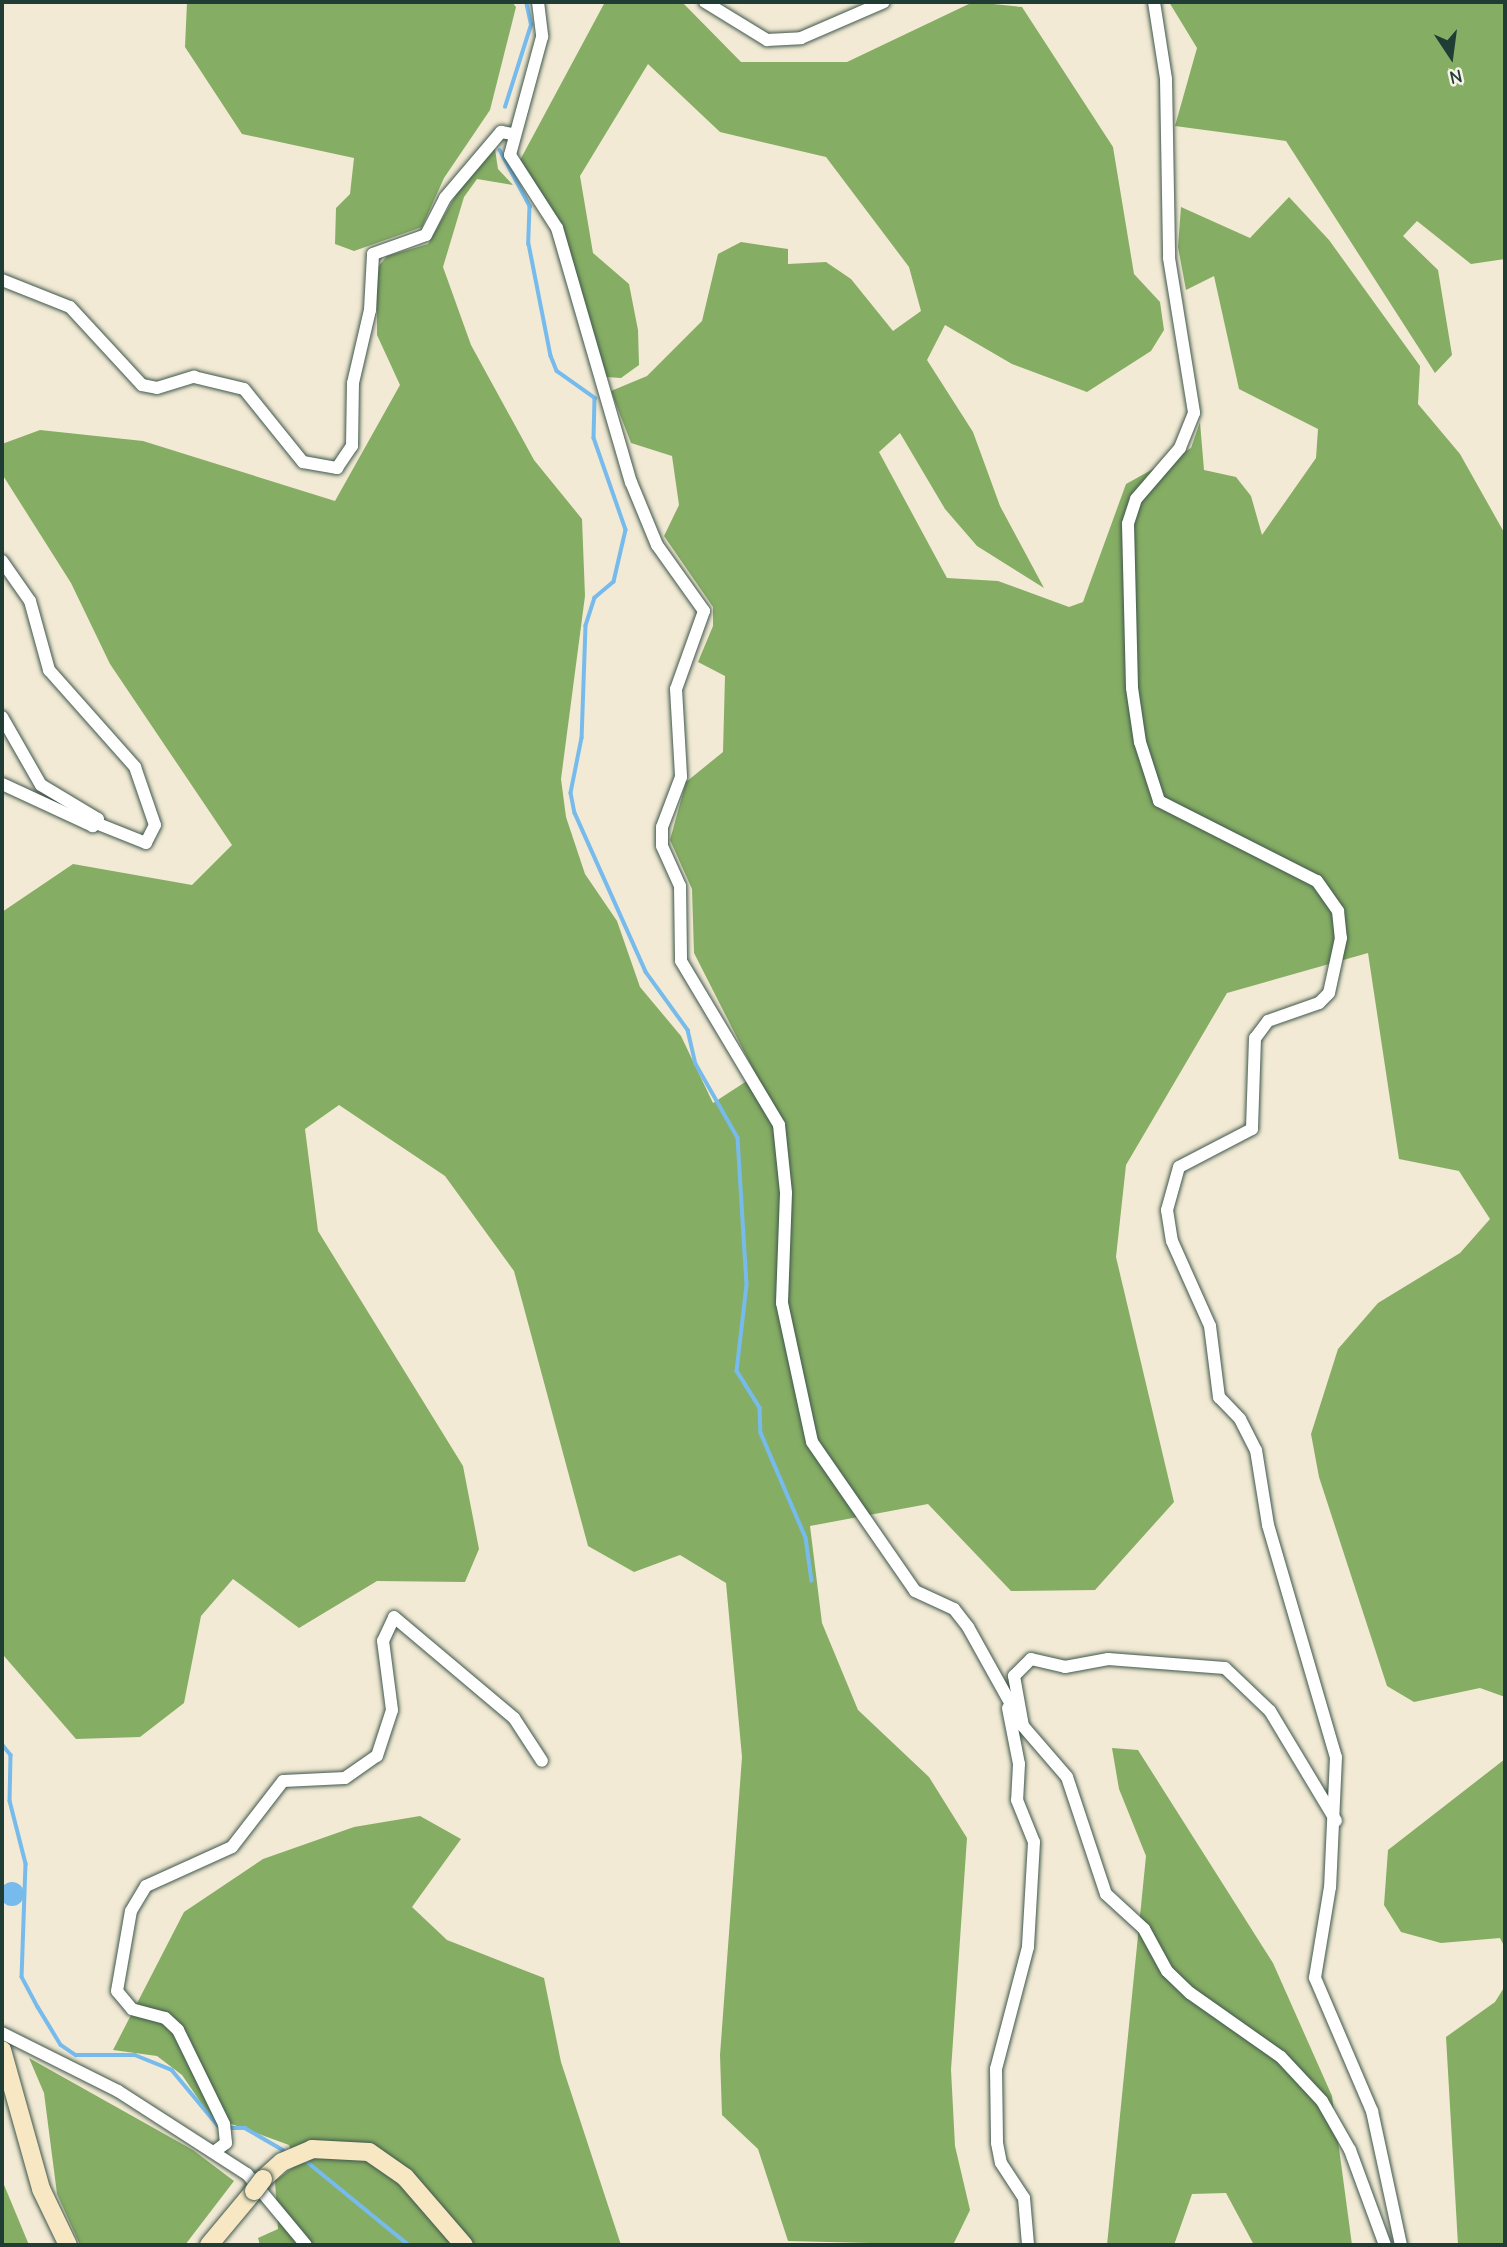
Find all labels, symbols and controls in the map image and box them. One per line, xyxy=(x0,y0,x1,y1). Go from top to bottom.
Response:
north arrow xyxy=(1416,21,1486,91)
text: N xyxy=(1447,64,1464,89)

